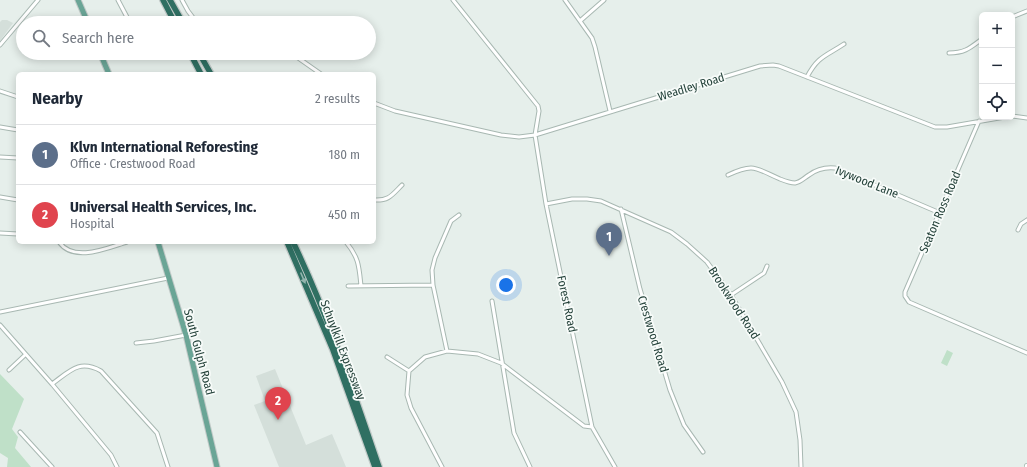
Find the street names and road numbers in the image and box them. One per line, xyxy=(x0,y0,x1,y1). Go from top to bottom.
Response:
street label: Weadley Road xyxy=(656,70,726,104)
street label: Ivywood Lane xyxy=(833,163,901,201)
street label: Seaton Ross Road xyxy=(916,169,964,255)
street label: Brookwood Road xyxy=(705,264,763,342)
street label: Forest Road xyxy=(554,274,580,334)
street label: Crestwood Road xyxy=(635,294,671,374)
street label: Schuylkill Expressway xyxy=(317,298,369,403)
street label: South Gulph Road xyxy=(181,308,217,396)

